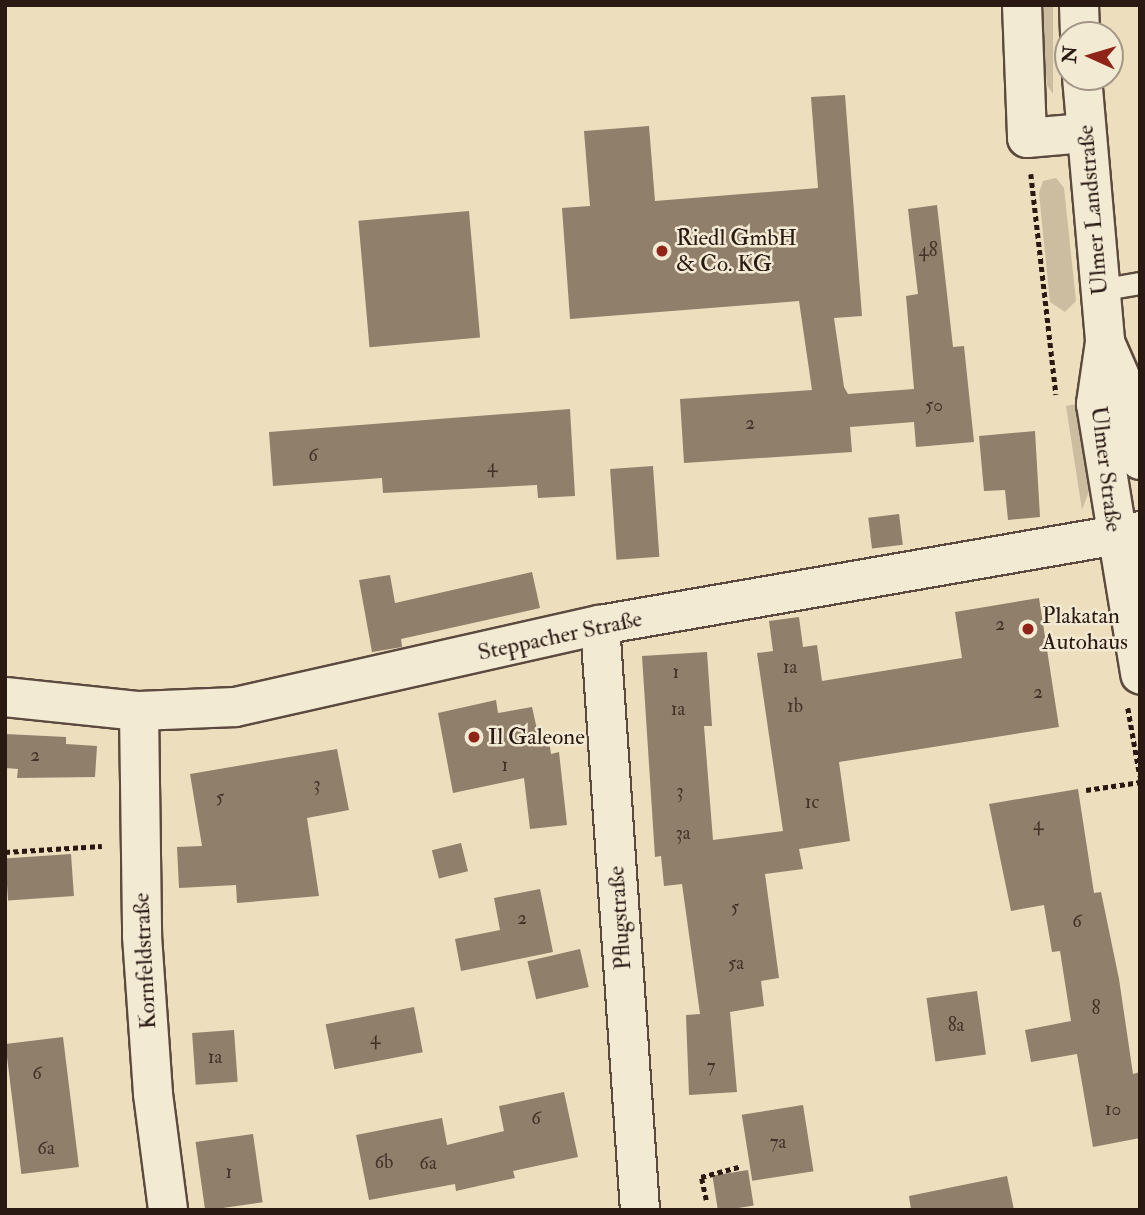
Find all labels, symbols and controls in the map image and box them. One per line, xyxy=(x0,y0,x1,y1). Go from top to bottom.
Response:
north arrow xyxy=(1054,21,1124,91)
text: N xyxy=(1057,45,1083,64)
street label: Ulmer Landstraße xyxy=(1072,124,1114,296)
place label: Riedl GmbH & Co. KG xyxy=(676,224,797,278)
house number: 48 xyxy=(918,240,938,262)
marker: Riedl GmbH & Co. KG xyxy=(654,243,670,259)
house number: 50 xyxy=(925,395,943,417)
street label: Ulmer Straße xyxy=(1085,405,1127,533)
house number: 2 xyxy=(745,413,755,435)
house number: 6 xyxy=(308,445,318,467)
house number: 4 xyxy=(487,456,497,478)
place label: Plakatan Autohaus xyxy=(1042,602,1128,656)
street label: Steppacher Straße xyxy=(475,605,645,667)
house number: 2 xyxy=(995,614,1005,636)
marker: Plakatan Autohaus xyxy=(1020,621,1036,637)
house number: 1a xyxy=(783,657,797,679)
house number: 1 xyxy=(673,662,679,684)
house number: 2 xyxy=(1033,682,1043,704)
house number: 1b xyxy=(787,696,803,718)
house number: 1a xyxy=(671,699,685,721)
place label: Il Galeone xyxy=(488,723,585,751)
marker: Il Galeone xyxy=(466,729,482,745)
house number: 2 xyxy=(30,745,40,767)
house number: 1 xyxy=(502,755,508,777)
house number: 3 xyxy=(313,774,321,796)
house number: 3 xyxy=(676,781,684,803)
house number: 5 xyxy=(216,787,224,809)
house number: 1c xyxy=(805,792,819,814)
house number: 4 xyxy=(1033,814,1043,836)
house number: 3a xyxy=(675,823,691,845)
street label: Pflugstraße xyxy=(603,865,637,971)
street label: Kornfeldstraße xyxy=(128,892,162,1030)
house number: 5 xyxy=(731,897,739,919)
house number: 2 xyxy=(517,908,527,930)
house number: 6 xyxy=(1072,911,1082,933)
house number: 5a xyxy=(728,953,744,975)
house number: 8 xyxy=(1092,998,1100,1020)
house number: 8a xyxy=(948,1015,964,1037)
house number: 4 xyxy=(370,1028,380,1050)
house number: 1a xyxy=(208,1047,222,1069)
house number: 7 xyxy=(707,1056,715,1078)
house number: 6 xyxy=(32,1063,42,1085)
house number: 10 xyxy=(1105,1099,1121,1121)
house number: 6 xyxy=(531,1108,541,1130)
house number: 7a xyxy=(770,1132,786,1154)
house number: 6a xyxy=(37,1138,55,1160)
house number: 6b xyxy=(375,1152,393,1174)
house number: 6a xyxy=(419,1153,437,1175)
house number: 1 xyxy=(226,1162,232,1184)

